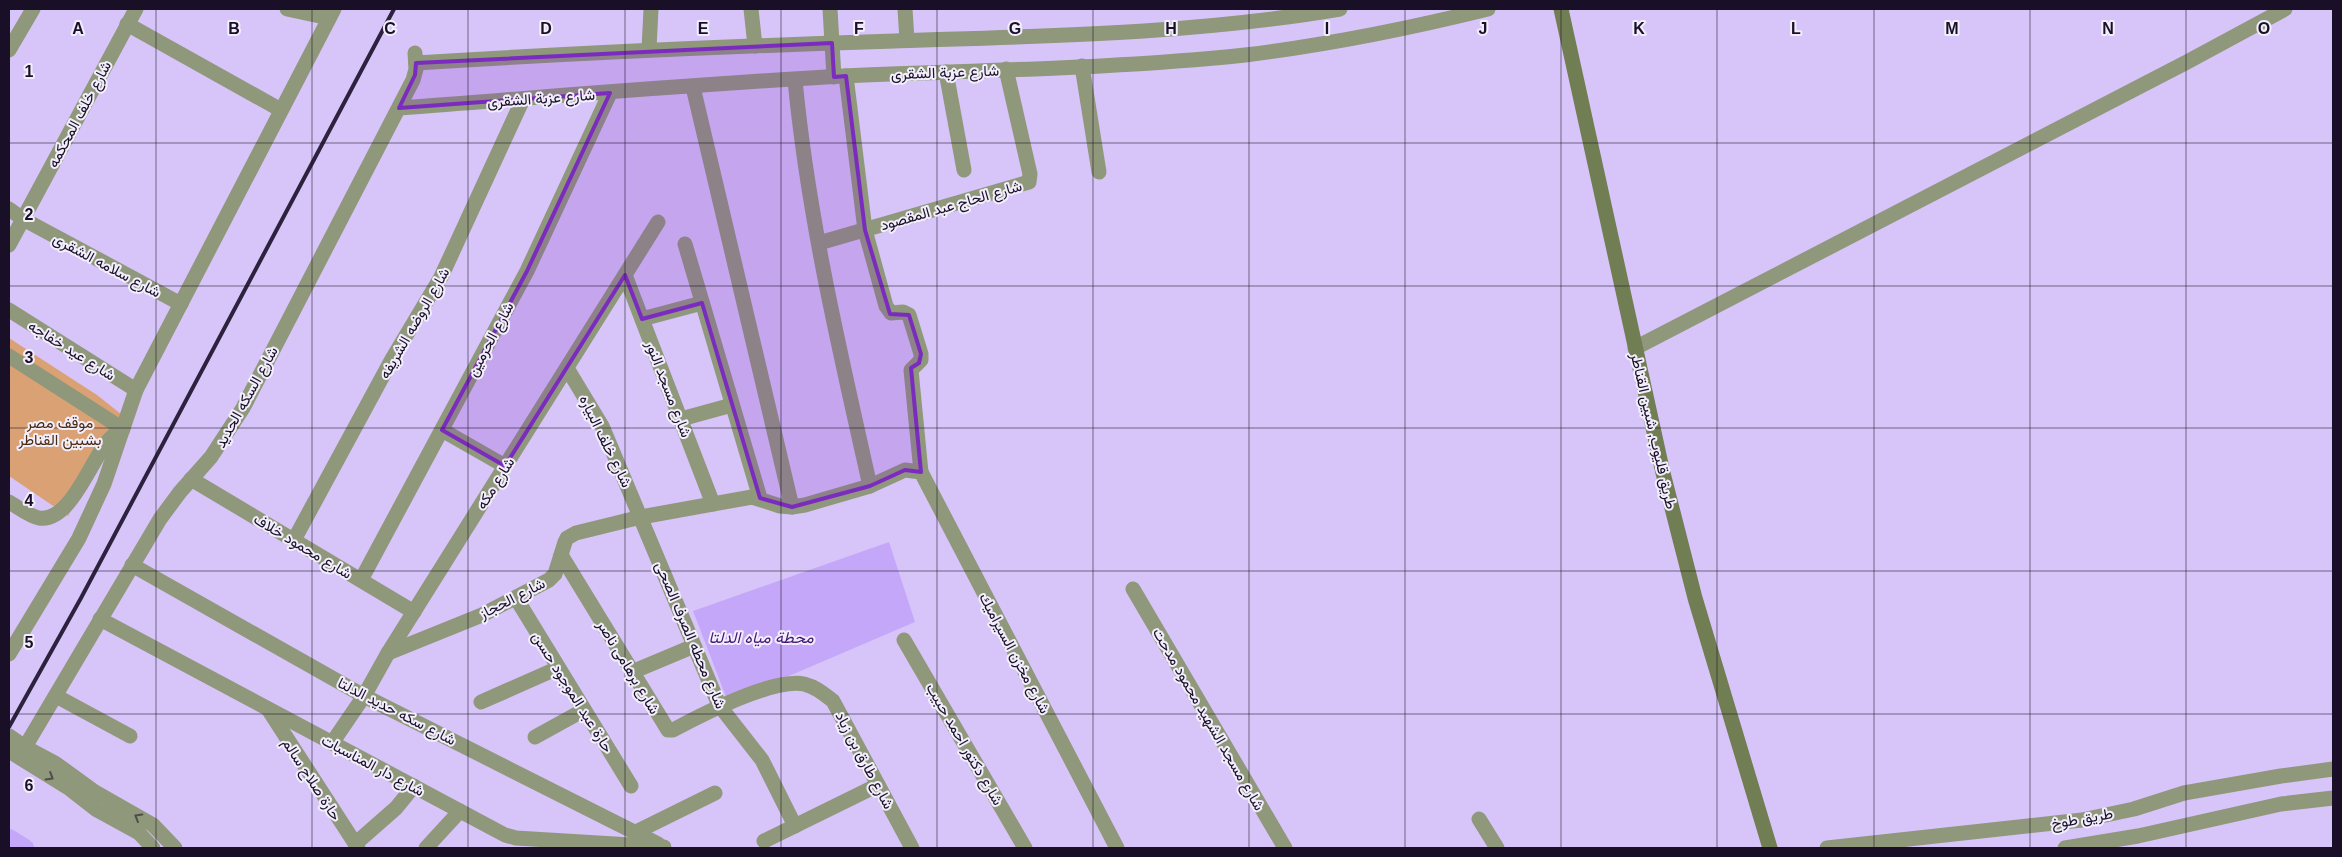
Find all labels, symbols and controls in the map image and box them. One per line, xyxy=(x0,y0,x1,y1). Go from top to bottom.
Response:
text: A xyxy=(72,20,84,37)
text: B xyxy=(228,20,240,37)
text: C xyxy=(384,20,396,37)
text: D xyxy=(540,20,552,37)
text: E xyxy=(698,20,709,37)
text: F xyxy=(854,20,864,37)
text: G xyxy=(1009,20,1021,37)
text: H xyxy=(1165,20,1177,37)
text: I xyxy=(1325,20,1329,37)
text: J xyxy=(1479,20,1487,37)
text: K xyxy=(1633,20,1645,37)
text: L xyxy=(1791,20,1801,37)
text: M xyxy=(1945,20,1959,37)
text: N xyxy=(2102,20,2114,37)
text: O xyxy=(2258,20,2270,37)
street label: شارع خلف المحكمه xyxy=(44,58,117,171)
street label: شارع عزبة الشقرى xyxy=(891,62,1000,85)
text: 1 xyxy=(25,63,34,80)
street label: شارع عزبة الشقرى xyxy=(486,86,596,113)
street label: شارع الحاج عبد المقصود xyxy=(878,177,1025,236)
text: 2 xyxy=(25,206,34,223)
street label: شارع سلامه الشقرى xyxy=(49,229,164,303)
street label: شارع الروضه الشريفه xyxy=(375,264,455,383)
street label: شارع الحرمين xyxy=(463,299,519,380)
street label: شارع عيد خفاجه xyxy=(24,317,119,386)
street label: شارع مسجد النور xyxy=(640,337,695,441)
street label: شارع السكه الحديد xyxy=(211,343,284,452)
text: 3 xyxy=(25,349,34,366)
street label: طريق قليوب, شبين القناطر xyxy=(1626,350,1680,511)
street label: شارع خلف البياره xyxy=(574,392,636,491)
park label: موقف مصر بشبين القناطر xyxy=(17,414,102,450)
street label: شارع مكه xyxy=(472,454,520,514)
text: 4 xyxy=(25,492,34,509)
street label: شارع محمود خلاف xyxy=(249,510,355,585)
street label: شارع محطه الصرف الصحى xyxy=(650,559,730,712)
street label: شارع الحجاز xyxy=(475,574,549,625)
street label: شارع مخزن السيراميك xyxy=(973,590,1054,718)
street label: شارع برهامى ناصر xyxy=(591,616,664,719)
street label: شارع مسجد الشهيد محمود مدحت xyxy=(1147,625,1268,815)
street label: حارة عبد الموجود حسن xyxy=(527,629,617,756)
water label: محطة مياه الدلتا xyxy=(708,629,814,647)
text: 5 xyxy=(25,634,34,651)
street label: شارع سكه حديد الدلتا xyxy=(334,674,459,751)
street label: شارع دكتور احمد حبيب xyxy=(920,680,1007,810)
street label: شارع طارق بن زياد xyxy=(830,709,898,813)
street label: شارع دار المناسبات xyxy=(317,731,427,802)
street label: حارة صلاح سالم xyxy=(277,735,345,825)
one-way arrow xyxy=(45,770,54,780)
text: 6 xyxy=(25,777,34,794)
street label: طريق طوخ xyxy=(2050,804,2115,835)
one-way arrow xyxy=(135,813,144,823)

